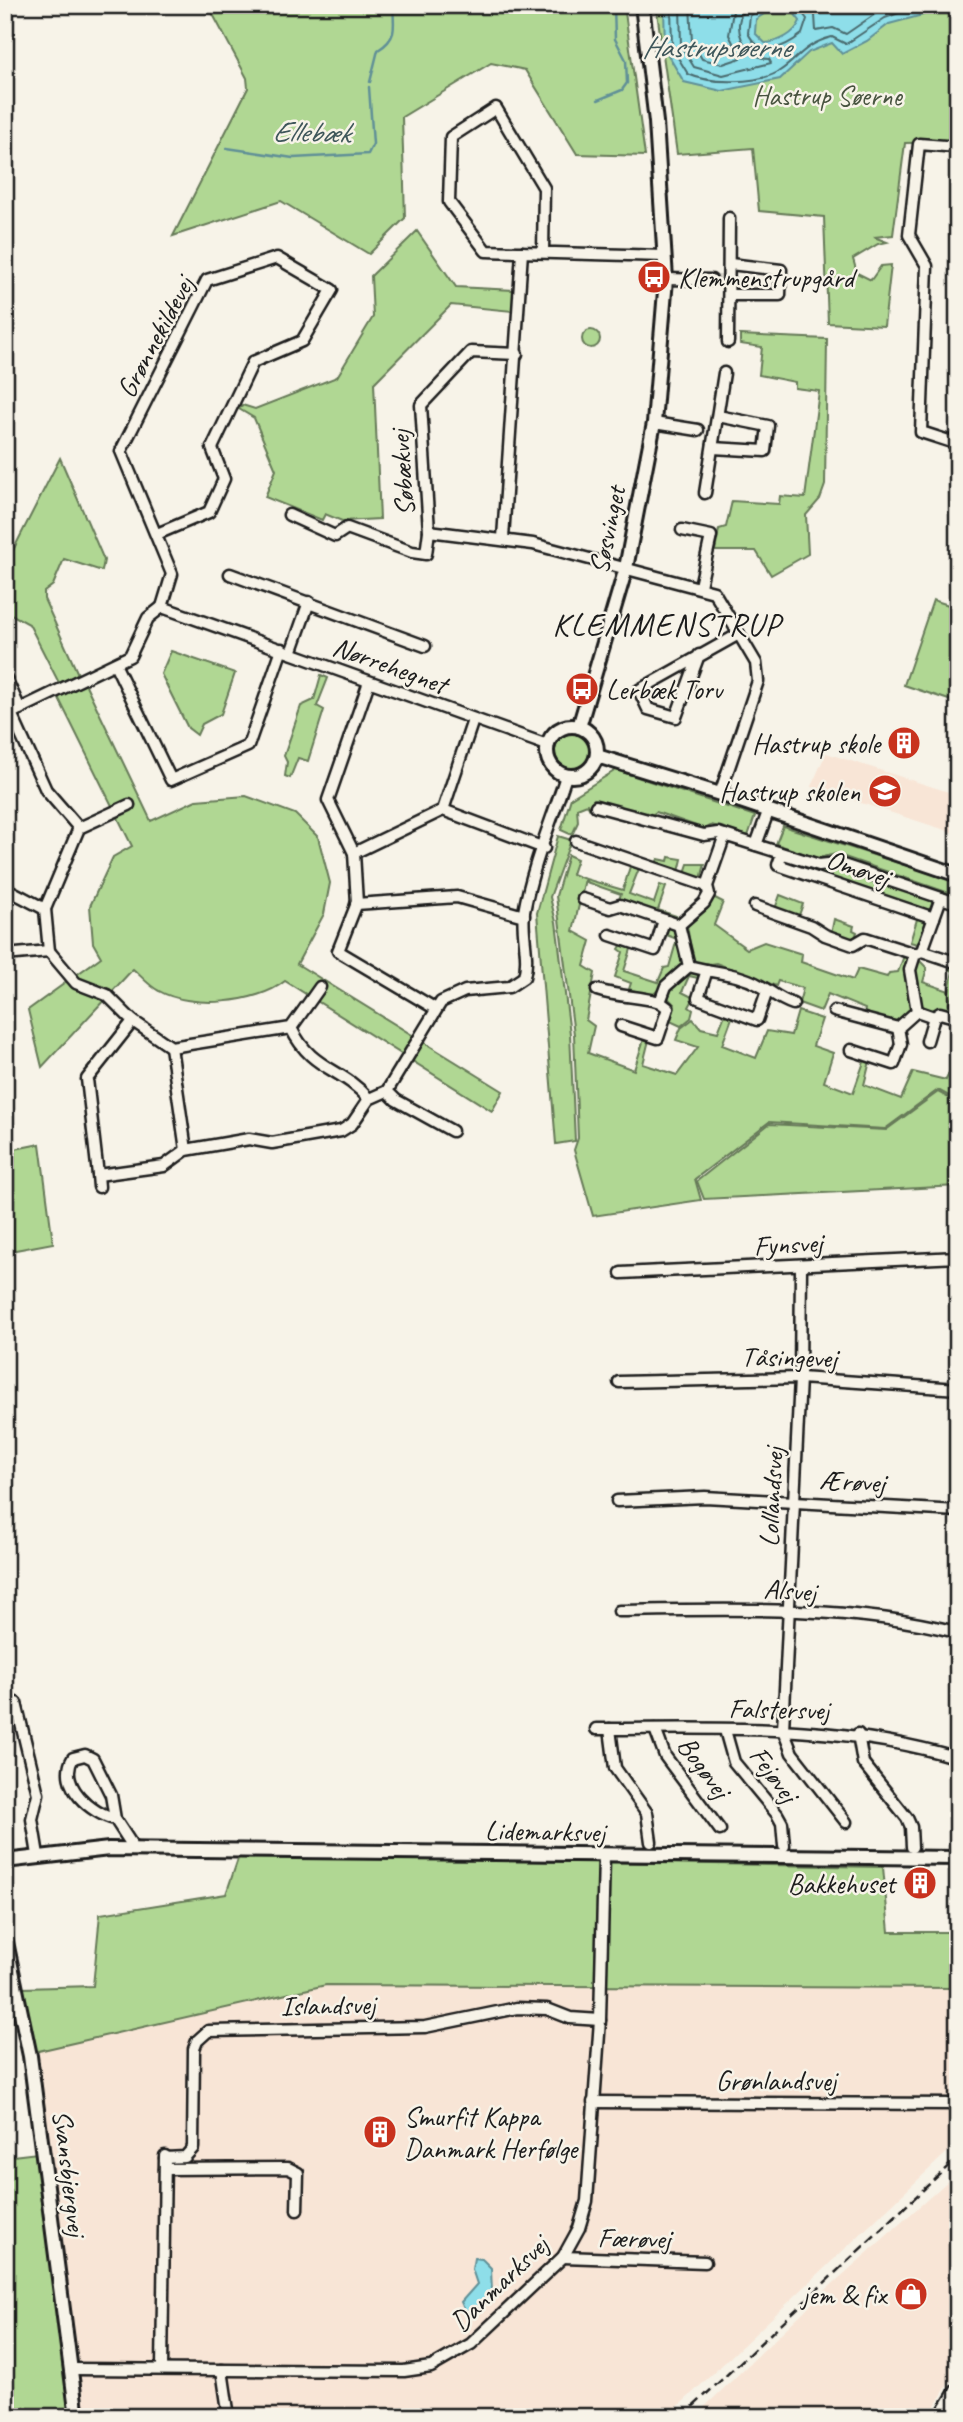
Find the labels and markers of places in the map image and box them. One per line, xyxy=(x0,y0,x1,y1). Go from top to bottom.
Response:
bus stop icon: Klemmenstrupgård xyxy=(635,258,673,296)
place label: Klemmenstrupgård xyxy=(678,260,858,295)
bus stop icon: Lerbæk Torv xyxy=(563,670,601,708)
place label: Lerbæk Torv xyxy=(606,672,725,707)
building icon: Hastrup skole xyxy=(885,724,923,762)
place label: Hastrup skole xyxy=(752,726,882,761)
school or university icon: Hastrup skolen xyxy=(866,772,904,810)
place label: Hastrup skolen xyxy=(719,774,860,809)
building icon: Bakkehuset xyxy=(901,1864,939,1902)
place label: Bakkehuset xyxy=(788,1866,898,1901)
place label: Smurfit Kappa Danmark Herfølge xyxy=(404,2099,579,2166)
building icon: Smurfit Kappa Danmark Herfølge xyxy=(361,2113,399,2151)
shop icon: jem & fix xyxy=(892,2275,930,2313)
place label: jem & fix xyxy=(799,2277,888,2312)

